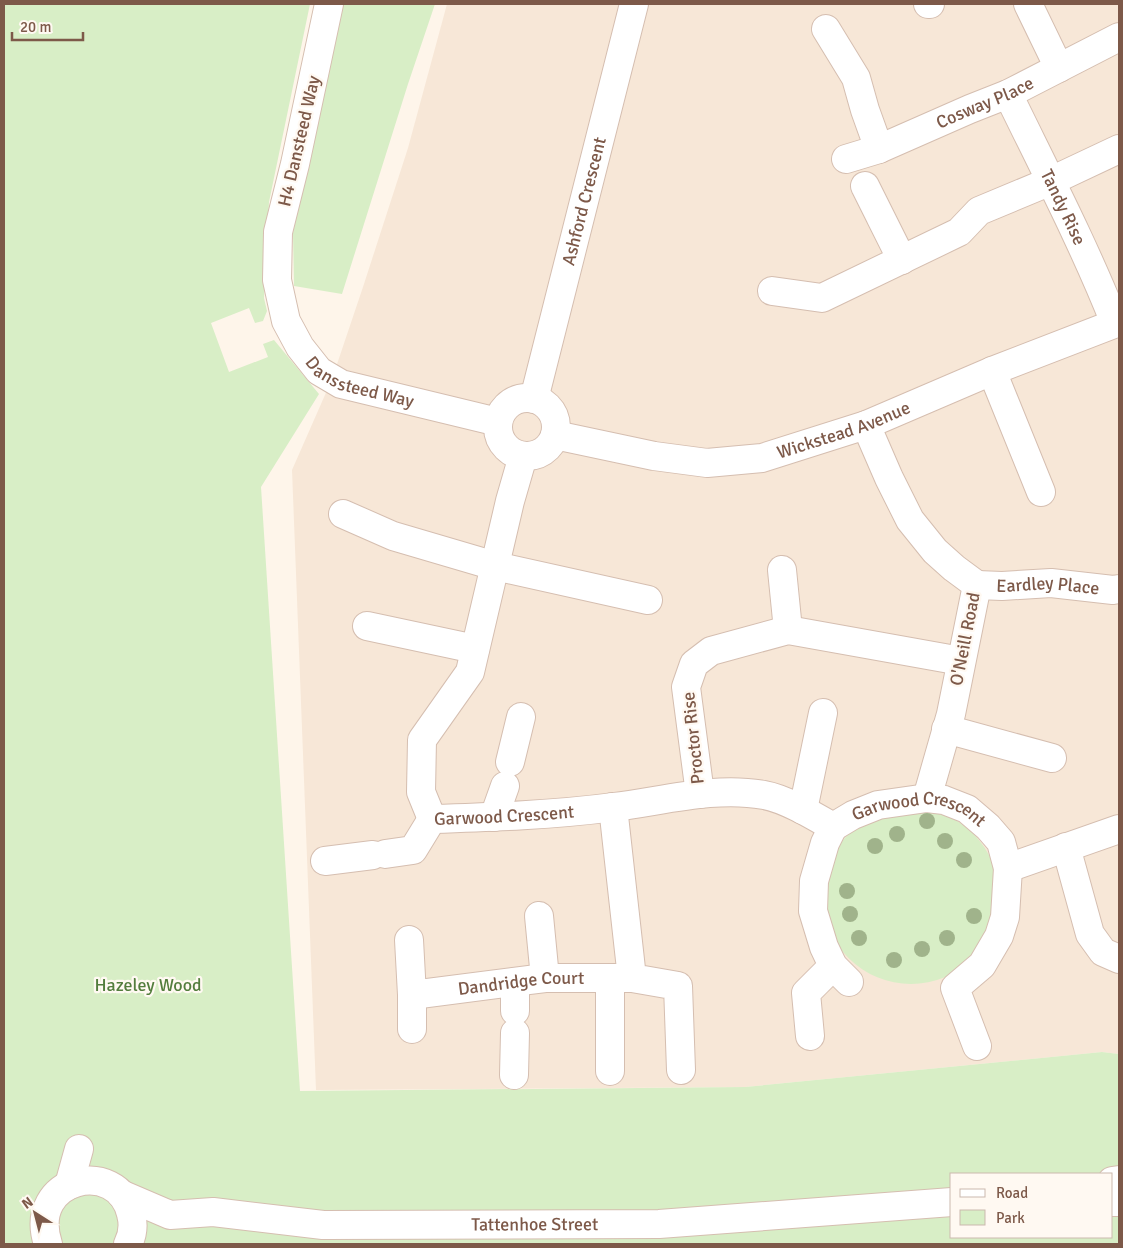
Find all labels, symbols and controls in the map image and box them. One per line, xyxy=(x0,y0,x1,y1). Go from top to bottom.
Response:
scale bar xyxy=(12,10,84,42)
text: 20 m xyxy=(20,18,51,36)
street label: Cosway Place xyxy=(933,72,1037,134)
street label: H4 Dansteed Way xyxy=(273,73,325,209)
street label: Ashford Crescent xyxy=(557,135,611,268)
street label: Tandy Rise xyxy=(1036,166,1091,248)
street label: Danssteed Way xyxy=(301,352,417,412)
street label: Wickstead Avenue xyxy=(774,396,913,464)
street label: Eardley Place xyxy=(996,572,1101,599)
street label: O'Neill Road xyxy=(945,591,985,687)
street label: Proctor Rise xyxy=(677,691,709,785)
street label: Garwood Crescent xyxy=(849,787,991,832)
street label: Garwood Crescent xyxy=(434,800,575,830)
street label: Dandridge Court xyxy=(457,967,584,1000)
park label: Hazeley Wood xyxy=(94,974,202,996)
legend xyxy=(950,1173,1113,1238)
text: Road xyxy=(996,1184,1028,1202)
north arrow xyxy=(10,1188,60,1238)
text: N xyxy=(19,1193,37,1213)
text: Park xyxy=(996,1209,1025,1227)
street label: Tattenhoe Street xyxy=(471,1213,598,1236)

